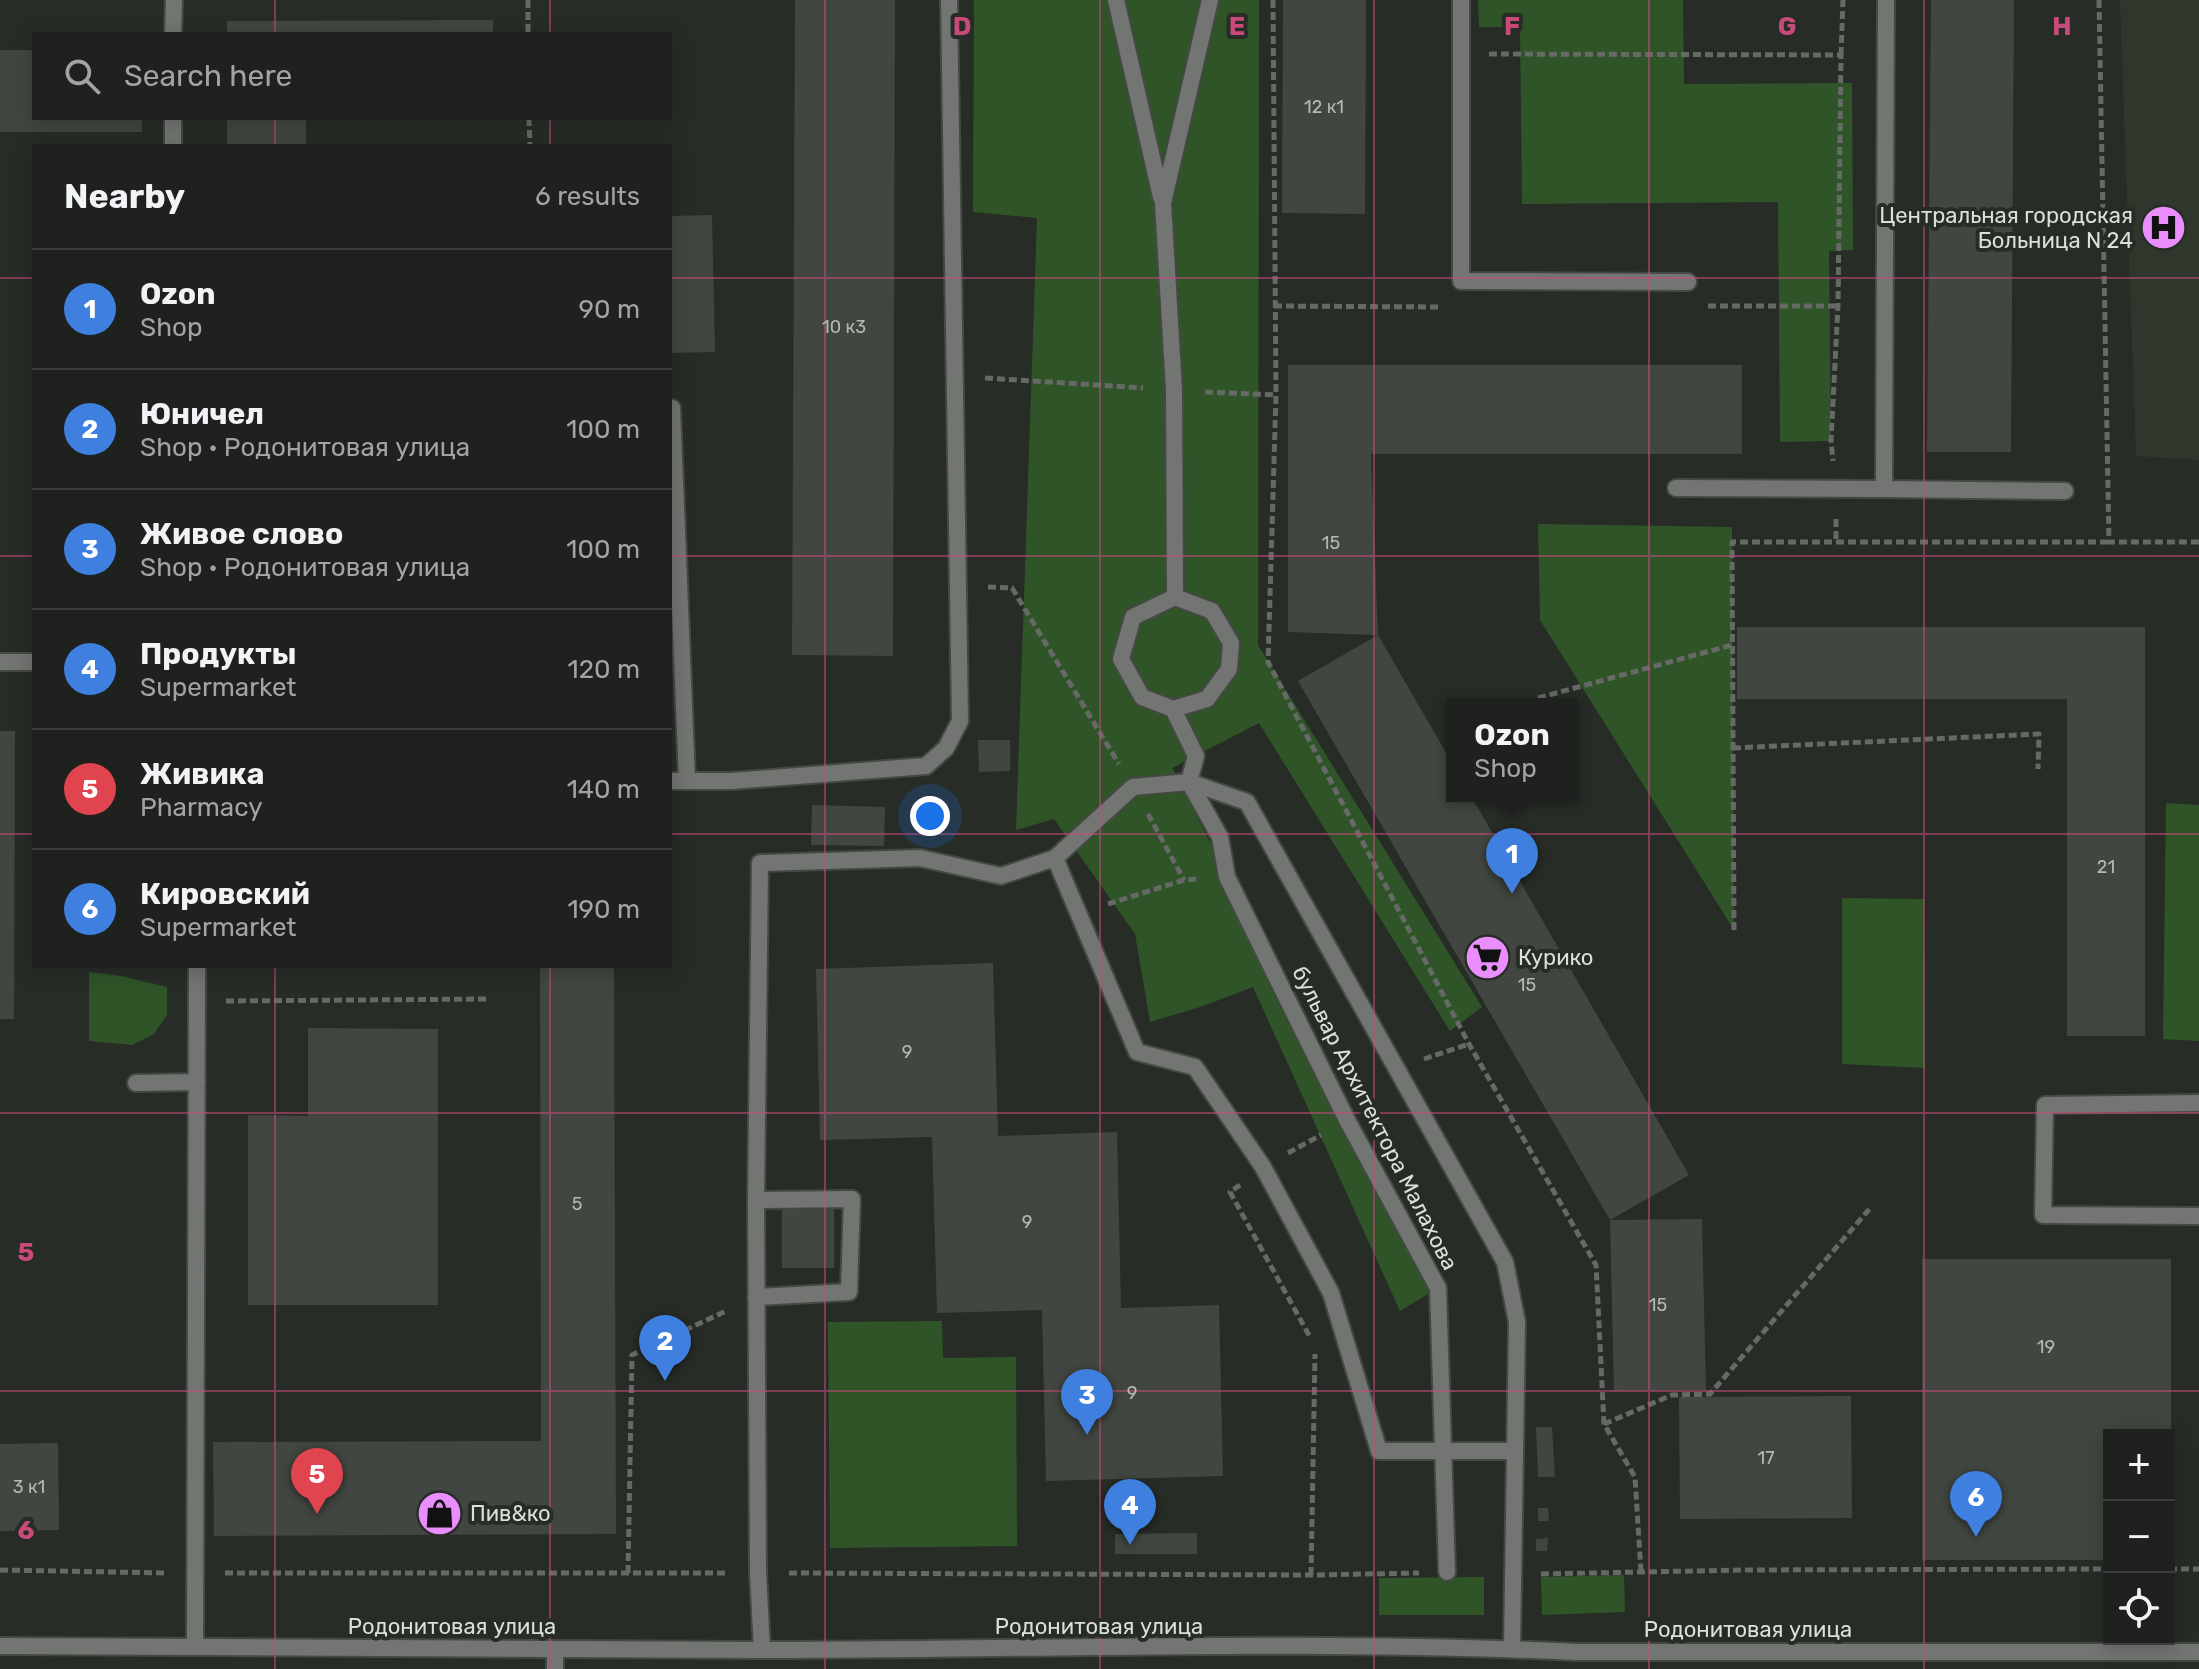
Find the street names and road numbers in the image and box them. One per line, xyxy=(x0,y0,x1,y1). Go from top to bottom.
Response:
street label: бульвар Архитектора Малахова xyxy=(1286,962,1464,1274)
street label: Родонитовая улица xyxy=(348,1613,556,1640)
street label: Родонитовая улица xyxy=(995,1613,1203,1640)
street label: Родонитовая улица xyxy=(1644,1616,1852,1643)

